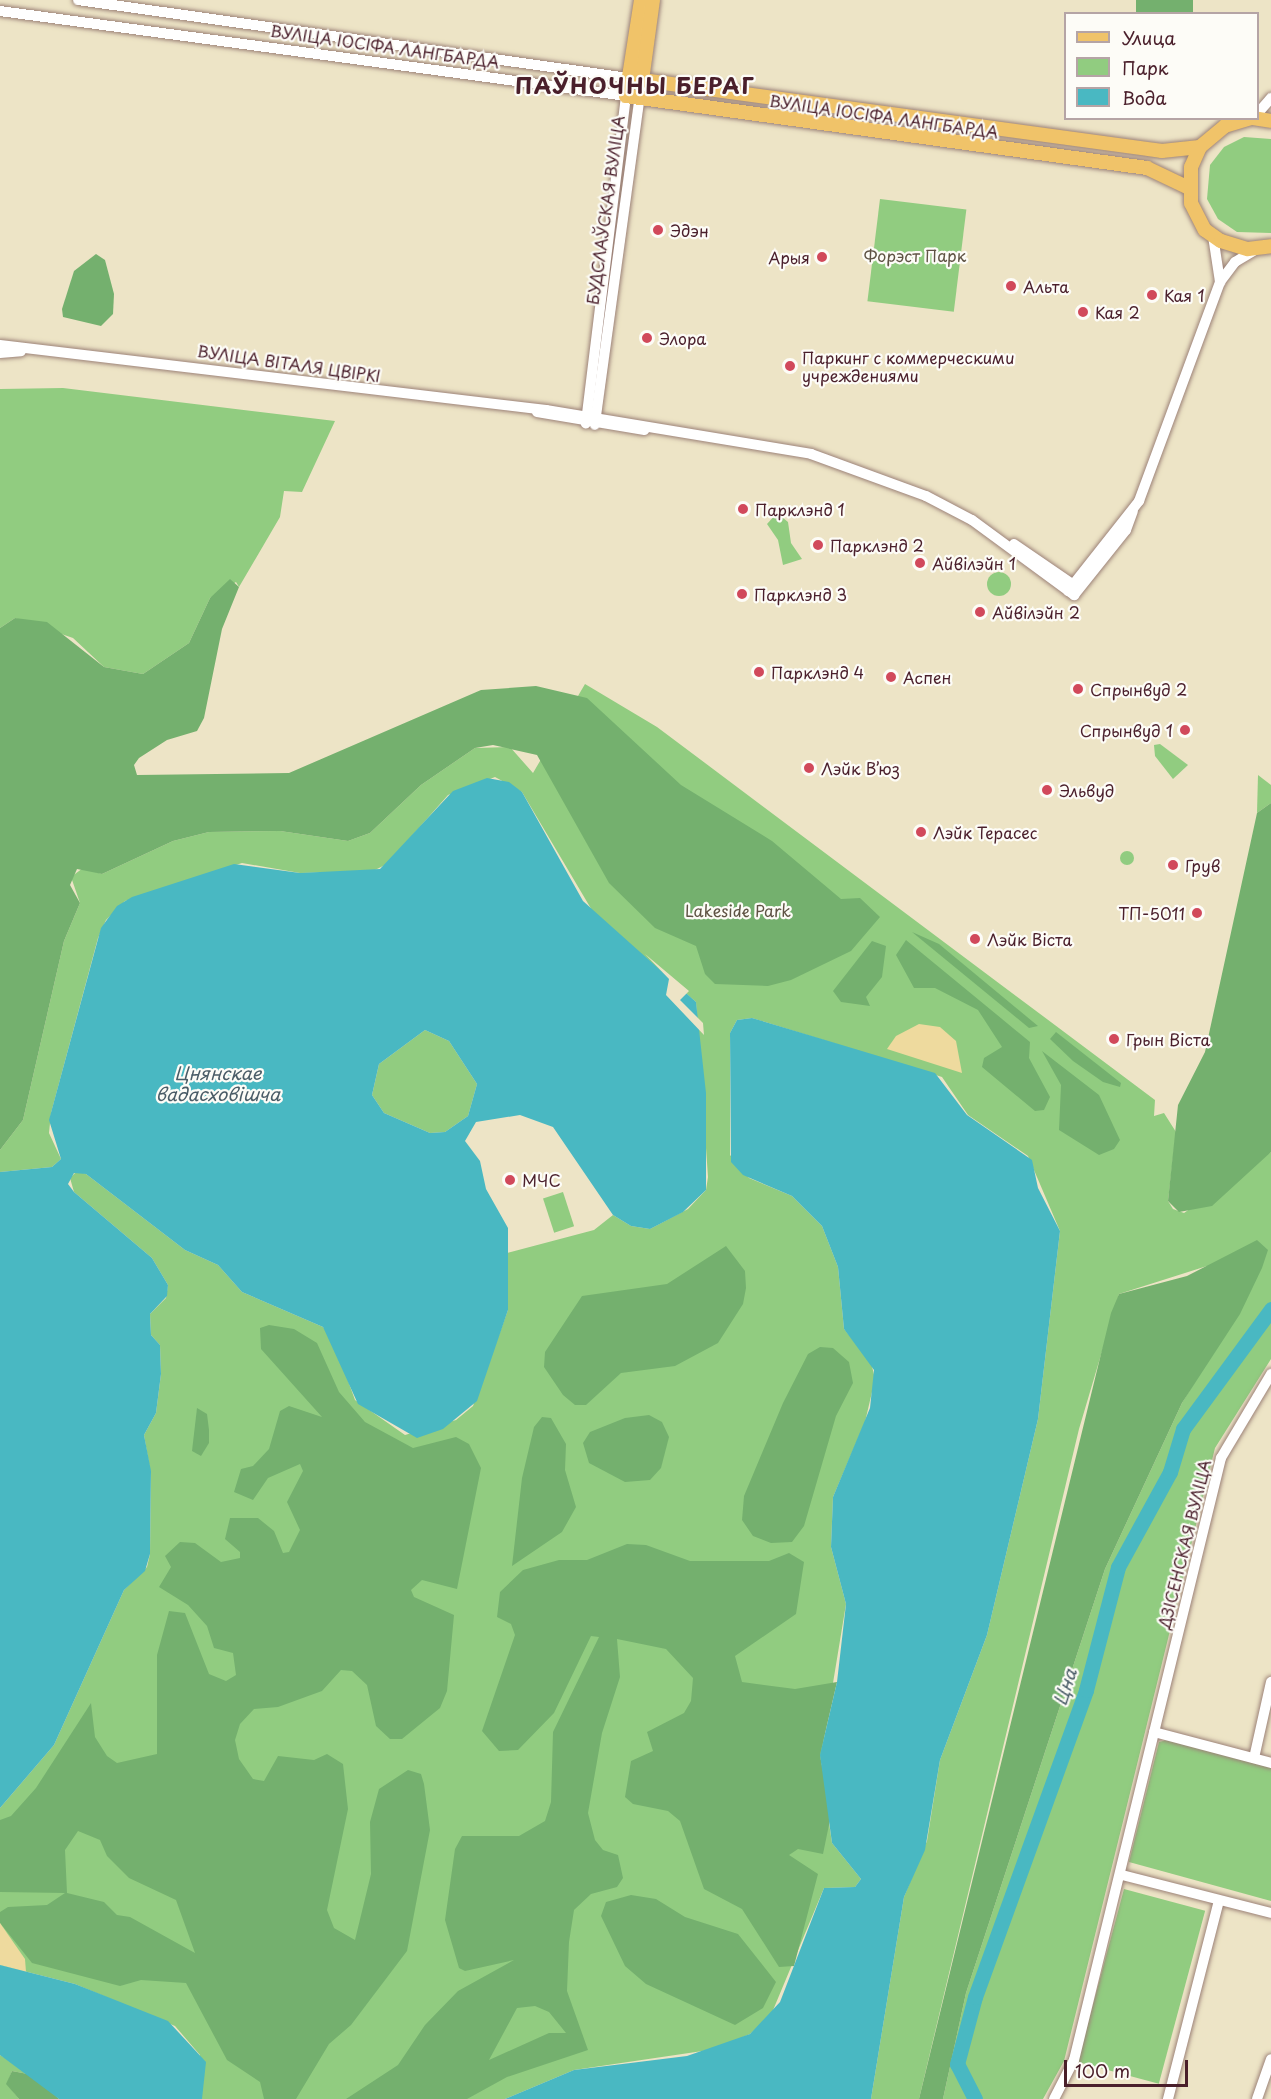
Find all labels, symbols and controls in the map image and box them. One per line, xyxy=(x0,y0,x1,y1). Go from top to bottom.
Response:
legend xyxy=(1064,12,1259,120)
street label: ВУЛІЦА ІОСІФА ЛАНГБАРДА xyxy=(269,20,501,72)
text: Улица xyxy=(1122,24,1176,51)
text: Парк xyxy=(1122,54,1168,81)
district label: ПАЎНОЧНЫ БЕРАГ xyxy=(516,72,754,98)
text: Вода xyxy=(1122,84,1167,111)
street label: ВУЛІЦА ІОСІФА ЛАНГБАРДА xyxy=(768,90,1000,142)
street label: БУДСЛАЎСКАЯ ВУЛІЦА xyxy=(582,114,628,306)
place label: Эдэн xyxy=(670,220,709,240)
marker: Эдэн xyxy=(651,223,665,237)
park label: Форэст Парк xyxy=(863,245,967,265)
place label: Арыя xyxy=(768,247,810,267)
marker: Арыя xyxy=(815,250,829,264)
place label: Альта xyxy=(1023,276,1069,296)
marker: Альта xyxy=(1004,279,1018,293)
place label: Кая 1 xyxy=(1164,285,1205,305)
marker: Кая 1 xyxy=(1145,288,1159,302)
place label: Кая 2 xyxy=(1095,302,1140,322)
marker: Кая 2 xyxy=(1076,305,1090,319)
place label: Элора xyxy=(659,328,706,348)
marker: Элора xyxy=(640,331,654,345)
street label: ВУЛІЦА ВІТАЛЯ ЦВІРКІ xyxy=(196,341,382,385)
place label: Паркинг с коммерческими учреждениями xyxy=(802,347,1017,385)
marker: Паркинг с коммерческими учреждениями xyxy=(783,359,797,373)
place label: Парклэнд 1 xyxy=(755,499,846,519)
marker: Парклэнд 1 xyxy=(736,502,750,516)
place label: Парклэнд 2 xyxy=(830,535,925,555)
marker: Парклэнд 2 xyxy=(811,538,825,552)
place label: Айвілэйн 1 xyxy=(932,553,1016,573)
marker: Айвілэйн 1 xyxy=(913,556,927,570)
place label: Парклэнд 3 xyxy=(754,584,848,604)
marker: Парклэнд 3 xyxy=(735,587,749,601)
place label: Айвілэйн 2 xyxy=(992,602,1080,622)
marker: Айвілэйн 2 xyxy=(973,605,987,619)
place label: Парклэнд 4 xyxy=(771,662,865,682)
marker: Парклэнд 4 xyxy=(752,665,766,679)
place label: Аспен xyxy=(903,667,952,687)
marker: Аспен xyxy=(884,670,898,684)
place label: Спрынвуд 2 xyxy=(1090,679,1187,699)
marker: Спрынвуд 2 xyxy=(1071,682,1085,696)
place label: Спрынвуд 1 xyxy=(1080,720,1173,740)
marker: Спрынвуд 1 xyxy=(1178,723,1192,737)
place label: Лэйк В’юз xyxy=(821,758,900,778)
marker: Лэйк В’юз xyxy=(802,761,816,775)
place label: Эльвуд xyxy=(1059,780,1114,800)
marker: Эльвуд xyxy=(1040,783,1054,797)
place label: Лэйк Терасес xyxy=(933,822,1038,842)
marker: Лэйк Терасес xyxy=(914,825,928,839)
place label: Грув xyxy=(1185,855,1220,875)
marker: Грув xyxy=(1166,858,1180,872)
park label: Lakeside Park xyxy=(685,900,791,920)
place label: ТП-5011 xyxy=(1118,903,1185,923)
marker: ТП-5011 xyxy=(1190,906,1204,920)
place label: Лэйк Вiста xyxy=(987,929,1072,949)
marker: Лэйк Вiста xyxy=(968,932,982,946)
place label: Грын Вiста xyxy=(1126,1029,1210,1049)
marker: Грын Вiста xyxy=(1107,1032,1121,1046)
water label: Цнянскае вадасховішча xyxy=(156,1063,280,1106)
place label: МЧС xyxy=(522,1170,561,1190)
marker: МЧС xyxy=(503,1173,517,1187)
street label: ДЗІСЕНСКАЯ ВУЛІЦА xyxy=(1154,1457,1214,1631)
water label: Цна xyxy=(1049,1666,1081,1708)
scale bar xyxy=(1067,2048,1192,2086)
text: 100 m xyxy=(1075,2057,1130,2084)

